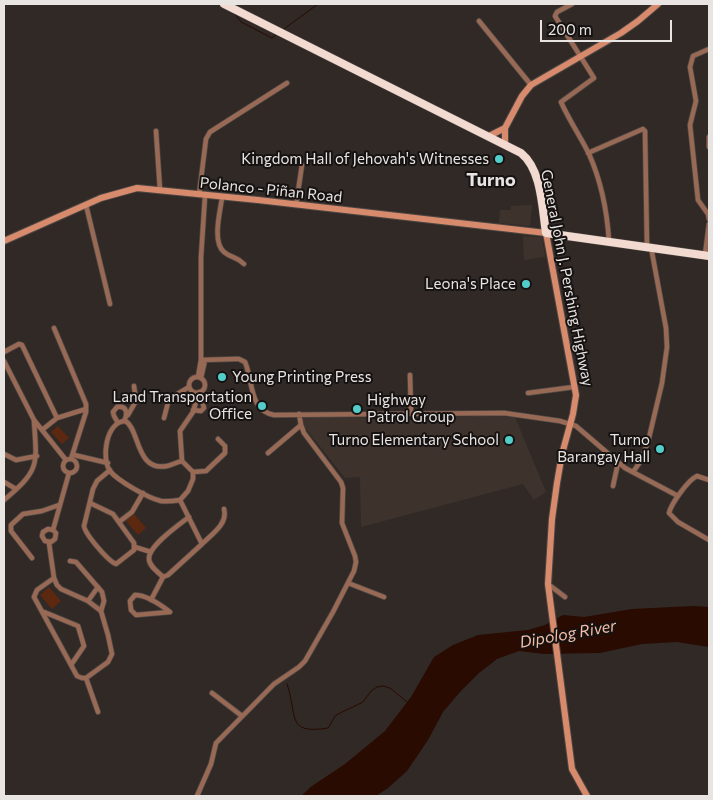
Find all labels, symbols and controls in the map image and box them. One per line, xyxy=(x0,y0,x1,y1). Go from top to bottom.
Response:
scale bar xyxy=(543,10,676,42)
text: 200 m xyxy=(548,20,592,38)
place label: Kingdom Hall of Jehovah's Witnesses xyxy=(241,150,489,168)
marker: Kingdom Hall of Jehovah's Witnesses xyxy=(493,153,505,165)
street label: General John J. Pershing Highway xyxy=(537,168,597,388)
district label: Turno xyxy=(466,169,516,191)
street label: Polanco - Piñan Road xyxy=(199,174,343,206)
place label: Leona's Place xyxy=(425,275,516,293)
marker: Leona's Place xyxy=(520,278,532,290)
place label: Young Printing Press xyxy=(232,368,371,386)
marker: Young Printing Press xyxy=(216,371,228,383)
place label: Land Transportation Office xyxy=(113,388,252,423)
place label: Highway Patrol Group xyxy=(367,391,455,426)
marker: Land Transportation Office xyxy=(256,400,268,412)
marker: Highway Patrol Group xyxy=(351,403,363,415)
place label: Turno Elementary School xyxy=(328,431,499,449)
place label: Turno Barangay Hall xyxy=(557,431,650,466)
marker: Turno Elementary School xyxy=(503,434,515,446)
marker: Turno Barangay Hall xyxy=(654,443,666,455)
water label: Dipolog River xyxy=(518,616,618,652)

